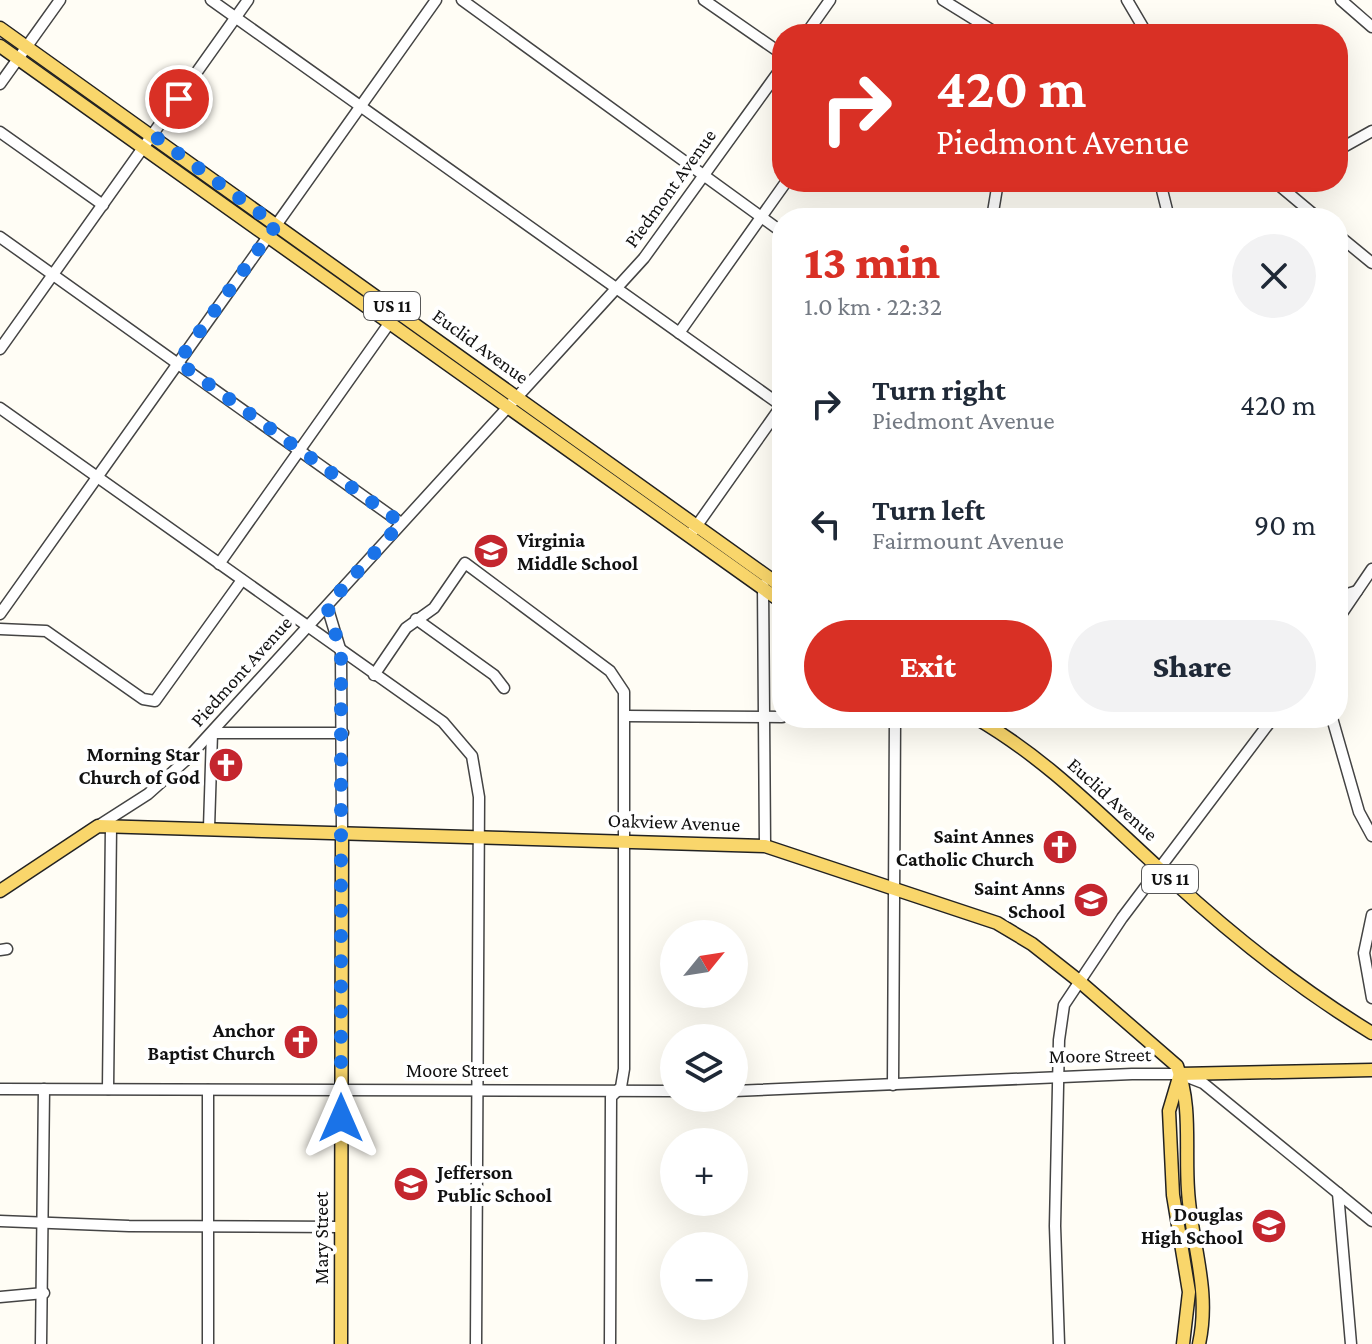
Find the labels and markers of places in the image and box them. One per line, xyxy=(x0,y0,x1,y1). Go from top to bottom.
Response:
pin xyxy=(145,65,213,133)
place label: Virginia Middle School xyxy=(516,529,638,574)
school or university icon: Virginia Middle School xyxy=(472,532,510,570)
place label: Morning Star Church of God xyxy=(78,743,200,788)
church icon: Morning Star Church of God xyxy=(207,746,245,784)
place label: Saint Annes Catholic Church xyxy=(896,825,1035,870)
church icon: Saint Annes Catholic Church xyxy=(1041,828,1079,866)
place label: Saint Anns School xyxy=(974,877,1065,922)
school or university icon: Saint Anns School xyxy=(1072,881,1110,919)
place label: Anchor Baptist Church xyxy=(147,1019,276,1064)
church icon: Anchor Baptist Church xyxy=(282,1023,320,1061)
place label: Jefferson Public School xyxy=(435,1161,552,1206)
school or university icon: Jefferson Public School xyxy=(392,1165,430,1203)
place label: Douglas High School xyxy=(1141,1203,1243,1248)
school or university icon: Douglas High School xyxy=(1250,1207,1288,1245)

